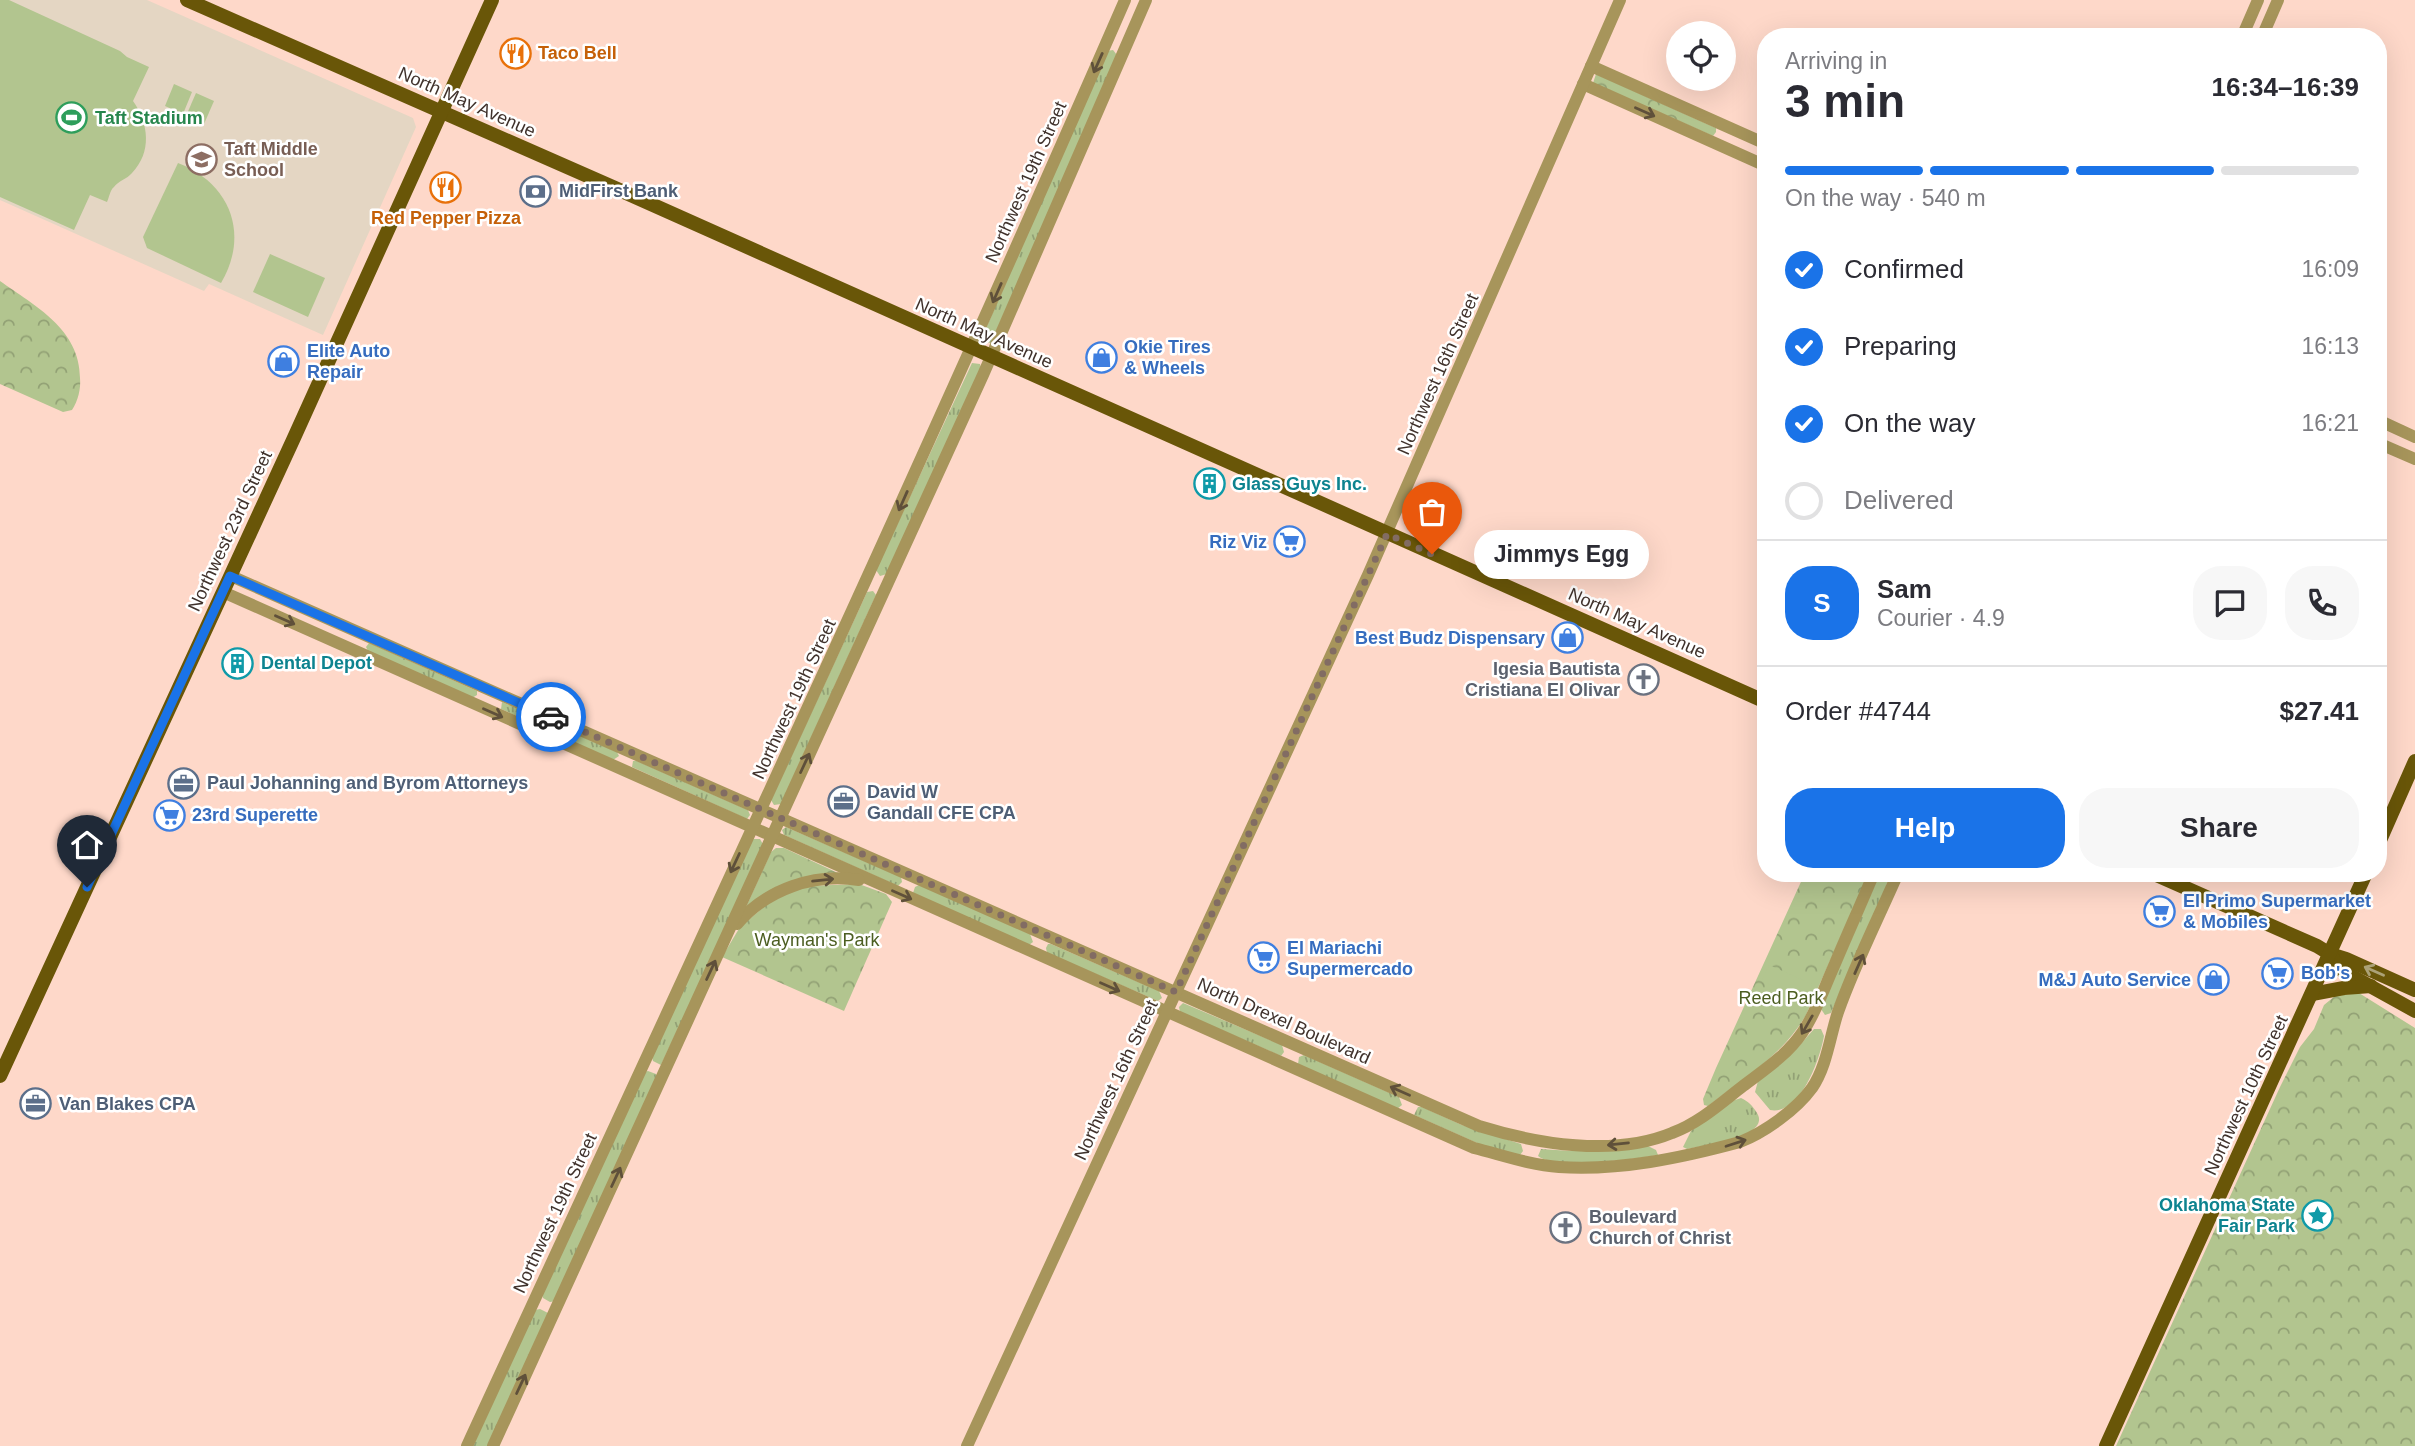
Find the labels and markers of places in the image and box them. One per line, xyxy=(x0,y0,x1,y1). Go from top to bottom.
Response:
restaurant icon: Taco Bell xyxy=(498,36,532,70)
place label: Taco Bell xyxy=(538,43,617,63)
sports icon: Taft Stadium xyxy=(55,101,89,135)
place label: Taft Stadium xyxy=(95,108,203,128)
place label: Taft Middle School xyxy=(224,139,318,180)
school or university icon: Taft Middle School xyxy=(184,142,218,176)
restaurant icon: Red Pepper Pizza xyxy=(429,170,463,204)
bank icon: MidFirst Bank xyxy=(519,174,553,208)
place label: MidFirst Bank xyxy=(559,181,679,201)
place label: Red Pepper Pizza xyxy=(371,208,522,228)
place label: Okie Tires & Wheels xyxy=(1124,337,1211,378)
shop icon: Okie Tires & Wheels xyxy=(1084,340,1118,374)
place label: Elite Auto Repair xyxy=(307,341,390,382)
shop icon: Elite Auto Repair xyxy=(267,344,301,378)
building icon: Glass Guys Inc. xyxy=(1192,467,1226,501)
place label: Glass Guys Inc. xyxy=(1232,474,1367,494)
pin xyxy=(1402,482,1462,554)
supermarket icon: Riz Viz xyxy=(1273,525,1307,559)
callout: Jimmys Egg xyxy=(1474,530,1649,578)
place label: Riz Viz xyxy=(1209,532,1267,552)
shop icon: Best Budz Dispensary xyxy=(1551,621,1585,655)
place label: Best Budz Dispensary xyxy=(1355,628,1545,648)
building icon: Dental Depot xyxy=(221,646,255,680)
place label: Dental Depot xyxy=(261,653,372,673)
place label: Igesia Bautista Cristiana El Olivar xyxy=(1465,659,1621,700)
church icon: Igesia Bautista Cristiana El Olivar xyxy=(1626,662,1660,696)
office icon: Paul Johanning and Byrom Attorneys xyxy=(167,766,201,800)
place label: Paul Johanning and Byrom Attorneys xyxy=(207,773,528,793)
place label: David W Gandall CFE CPA xyxy=(867,782,1016,823)
office icon: David W Gandall CFE CPA xyxy=(827,785,861,819)
supermarket icon: 23rd Superette xyxy=(152,798,186,832)
place label: 23rd Superette xyxy=(192,805,318,825)
pin xyxy=(57,815,117,887)
place label: El Primo Supermarket & Mobiles xyxy=(2183,891,2371,932)
supermarket icon: El Primo Supermarket & Mobiles xyxy=(2143,894,2177,928)
place label: El Mariachi Supermercado xyxy=(1287,938,1413,979)
supermarket icon: El Mariachi Supermercado xyxy=(1247,941,1281,975)
supermarket icon: Bob's xyxy=(2261,956,2295,990)
shop icon: M&J Auto Service xyxy=(2197,963,2231,997)
place label: Bob's xyxy=(2301,963,2350,983)
place label: M&J Auto Service xyxy=(2039,970,2191,990)
office icon: Van Blakes CPA xyxy=(19,1087,53,1121)
place label: Van Blakes CPA xyxy=(59,1094,196,1114)
place label: Oklahoma State Fair Park xyxy=(2159,1195,2296,1236)
place icon: Oklahoma State Fair Park xyxy=(2301,1198,2335,1232)
place label: Boulevard Church of Christ xyxy=(1589,1207,1731,1248)
church icon: Boulevard Church of Christ xyxy=(1549,1210,1583,1244)

